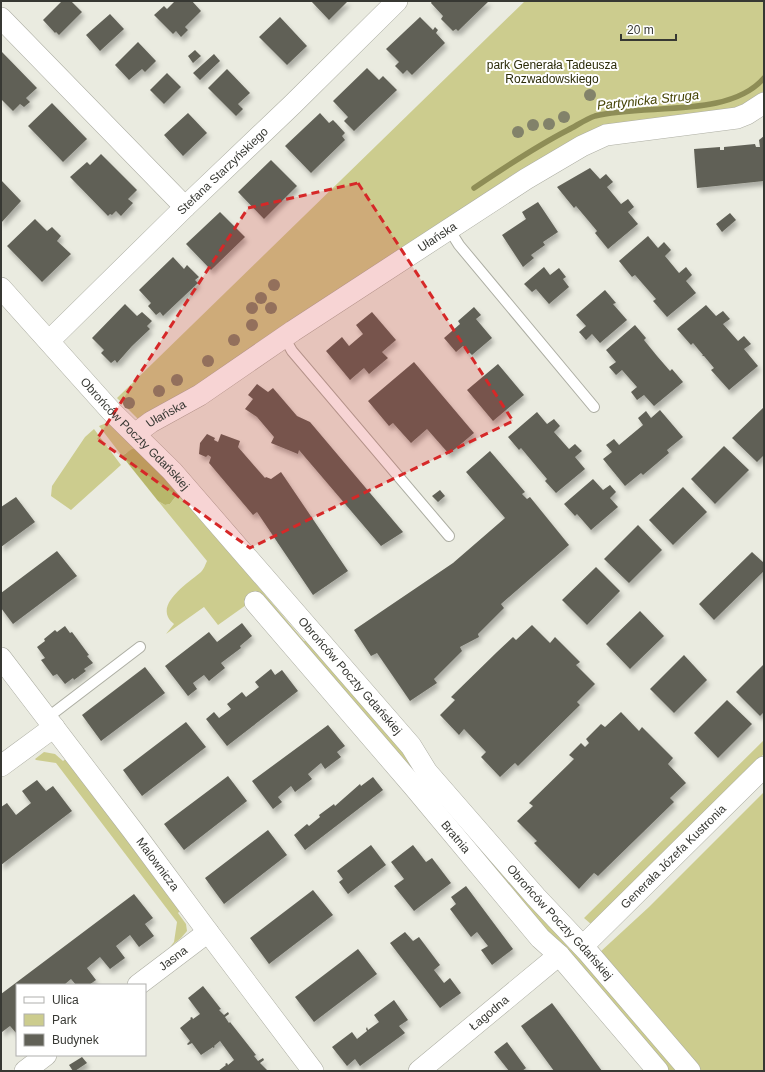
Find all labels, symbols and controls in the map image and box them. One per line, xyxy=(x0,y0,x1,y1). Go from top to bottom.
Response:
scale bar xyxy=(621,16,676,42)
text: 20 m xyxy=(627,23,654,37)
park label: park Generała Tadeusza Rozwadowskiego xyxy=(487,58,618,86)
water label: Partynicka Struga xyxy=(596,87,700,113)
street label: Stefana Starzyńskiego xyxy=(174,124,271,218)
street label: Ułańska xyxy=(415,219,459,255)
street label: Obrońców Poczty Gdańskiej xyxy=(77,375,192,493)
street label: Ułańska xyxy=(143,397,189,430)
street label: Obrońców Poczty Gdańskiej xyxy=(295,614,405,737)
street label: Generała Józefa Kustronia xyxy=(618,801,729,912)
street label: Bratnia xyxy=(438,818,473,856)
street label: Malownicza xyxy=(133,835,182,894)
street label: Obrońców Poczty Gdańskiej xyxy=(504,862,616,983)
street label: Jasna xyxy=(156,943,190,974)
legend xyxy=(16,984,146,1056)
street label: Łagodna xyxy=(467,992,512,1033)
text: Ulica xyxy=(52,993,79,1007)
text: Park xyxy=(52,1013,78,1027)
text: Budynek xyxy=(52,1033,100,1047)

